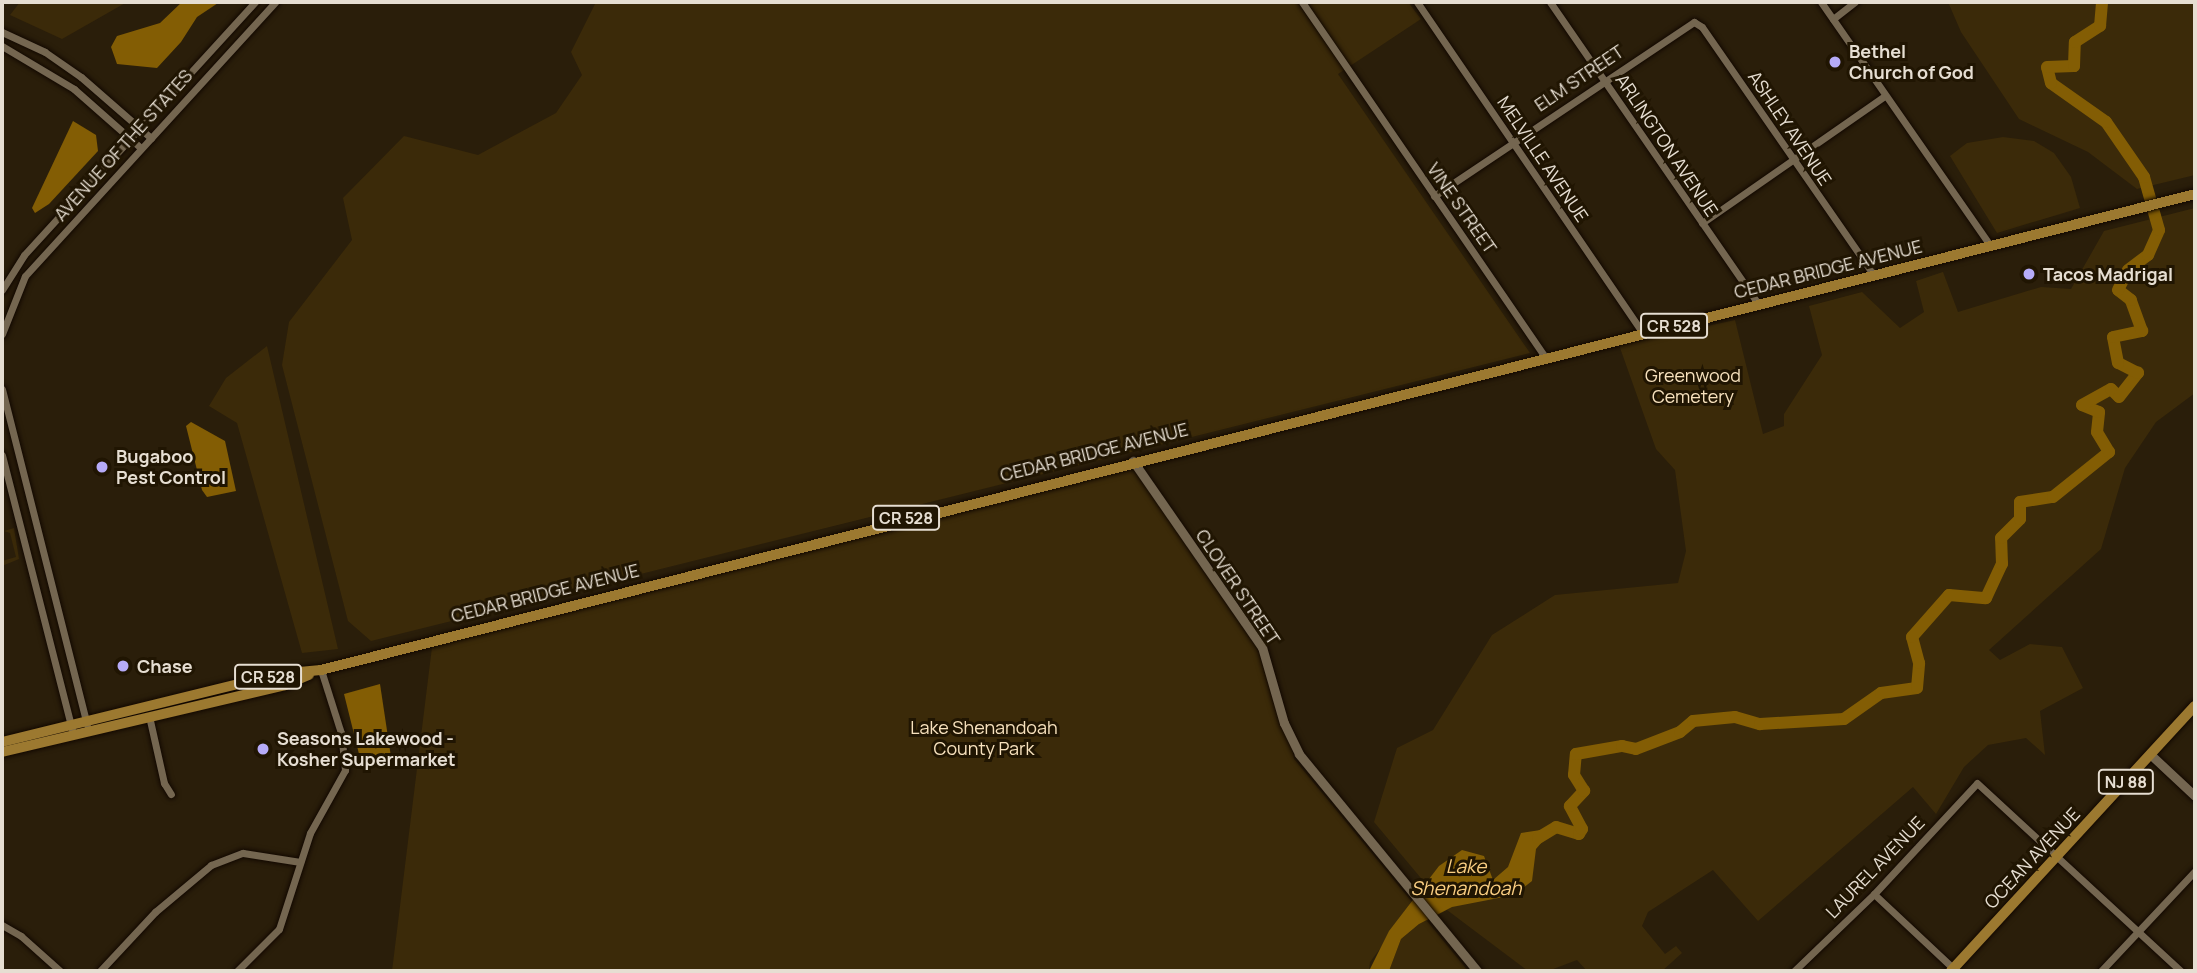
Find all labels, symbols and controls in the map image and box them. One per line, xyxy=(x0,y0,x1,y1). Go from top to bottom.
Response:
street label: ELM STREET xyxy=(1530,40,1628,116)
place label: Bethel Church of God xyxy=(1849,41,1974,84)
marker: Bethel Church of God xyxy=(1827,54,1843,70)
street label: AVENUE OF THE STATES xyxy=(49,65,197,225)
street label: ASHLEY AVENUE xyxy=(1744,66,1836,190)
street label: ARLINGTON AVENUE xyxy=(1611,70,1723,220)
street label: MELVILLE AVENUE xyxy=(1493,92,1593,226)
street label: VINE STREET xyxy=(1423,159,1501,257)
street label: CEDAR BRIDGE AVENUE xyxy=(1732,235,1924,303)
place label: Tacos Madrigal xyxy=(2043,263,2173,285)
marker: Tacos Madrigal xyxy=(2021,266,2037,282)
road number: CR 528 xyxy=(1639,314,1709,338)
park label: Greenwood Cemetery xyxy=(1645,365,1741,408)
street label: CEDAR BRIDGE AVENUE xyxy=(998,418,1190,486)
place label: Bugaboo Pest Control xyxy=(116,446,226,489)
marker: Bugaboo Pest Control xyxy=(94,459,110,475)
road number: CR 528 xyxy=(871,505,941,530)
street label: CLOVER STREET xyxy=(1191,525,1285,649)
street label: CEDAR BRIDGE AVENUE xyxy=(449,559,641,627)
place label: Chase xyxy=(137,655,193,677)
marker: Chase xyxy=(115,658,131,674)
road number: CR 528 xyxy=(233,664,303,690)
park label: Lake Shenandoah County Park xyxy=(910,717,1058,760)
place label: Seasons Lakewood - Kosher Supermarket xyxy=(277,728,456,770)
marker: Seasons Lakewood - Kosher Supermarket xyxy=(255,741,271,757)
road number: NJ 88 xyxy=(2096,769,2156,794)
street label: OCEAN AVENUE xyxy=(1980,803,2084,913)
street label: LAUREL AVENUE xyxy=(1821,811,1929,923)
water label: Lake Shenandoah xyxy=(1410,856,1522,900)

